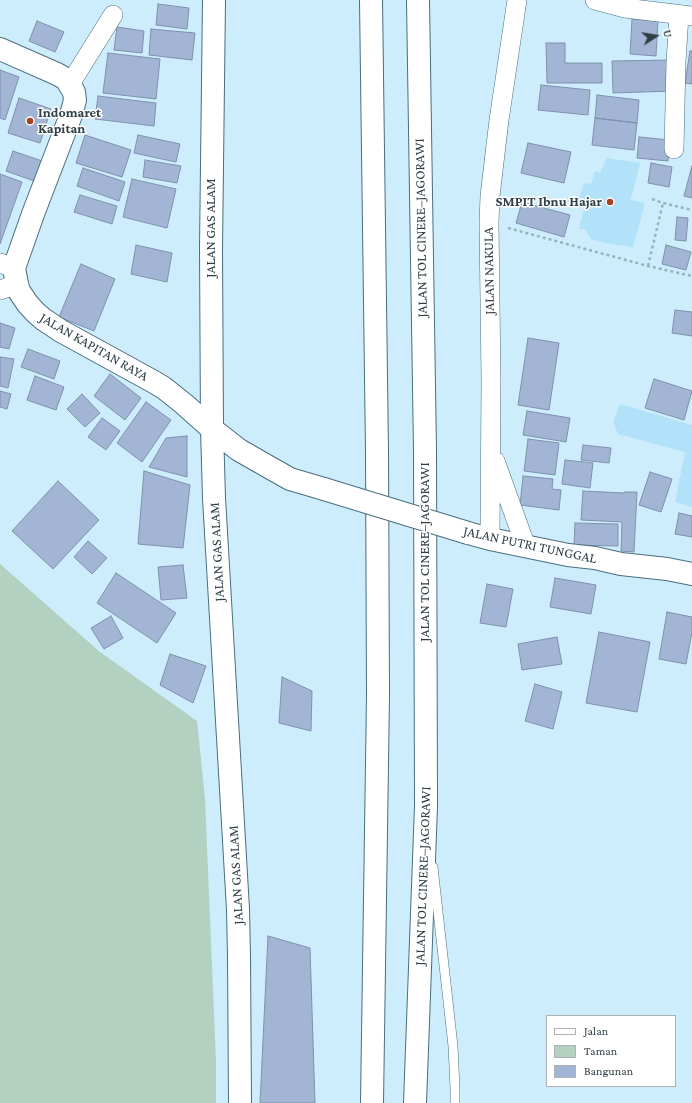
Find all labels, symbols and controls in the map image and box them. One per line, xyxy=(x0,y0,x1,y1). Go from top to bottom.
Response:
north arrow xyxy=(636,16,676,56)
text: U xyxy=(661,29,674,38)
place label: Indomaret Kapitan xyxy=(38,105,101,138)
marker: Indomaret Kapitan xyxy=(25,116,35,126)
street label: JALAN TOL CINERE–JAGORAWI xyxy=(411,138,431,318)
street label: JALAN GAS ALAM xyxy=(203,178,219,278)
place label: SMPIT Ibnu Hajar xyxy=(496,194,602,210)
marker: SMPIT Ibnu Hajar xyxy=(605,197,615,207)
street label: JALAN NAKULA xyxy=(480,227,498,315)
street label: JALAN KAPITAN RAYA xyxy=(37,309,151,385)
street label: JALAN TOL CINERE–JAGORAWI xyxy=(417,462,433,642)
street label: JALAN GAS ALAM xyxy=(206,502,228,602)
street label: JALAN PUTRI TUNGGAL xyxy=(462,523,598,567)
street label: JALAN TOL CINERE–JAGORAWI xyxy=(411,786,435,966)
street label: JALAN GAS ALAM xyxy=(225,825,247,925)
legend xyxy=(546,1015,676,1087)
text: Jalan xyxy=(584,1024,608,1038)
text: Taman xyxy=(584,1044,617,1058)
text: Bangunan xyxy=(584,1064,633,1078)

